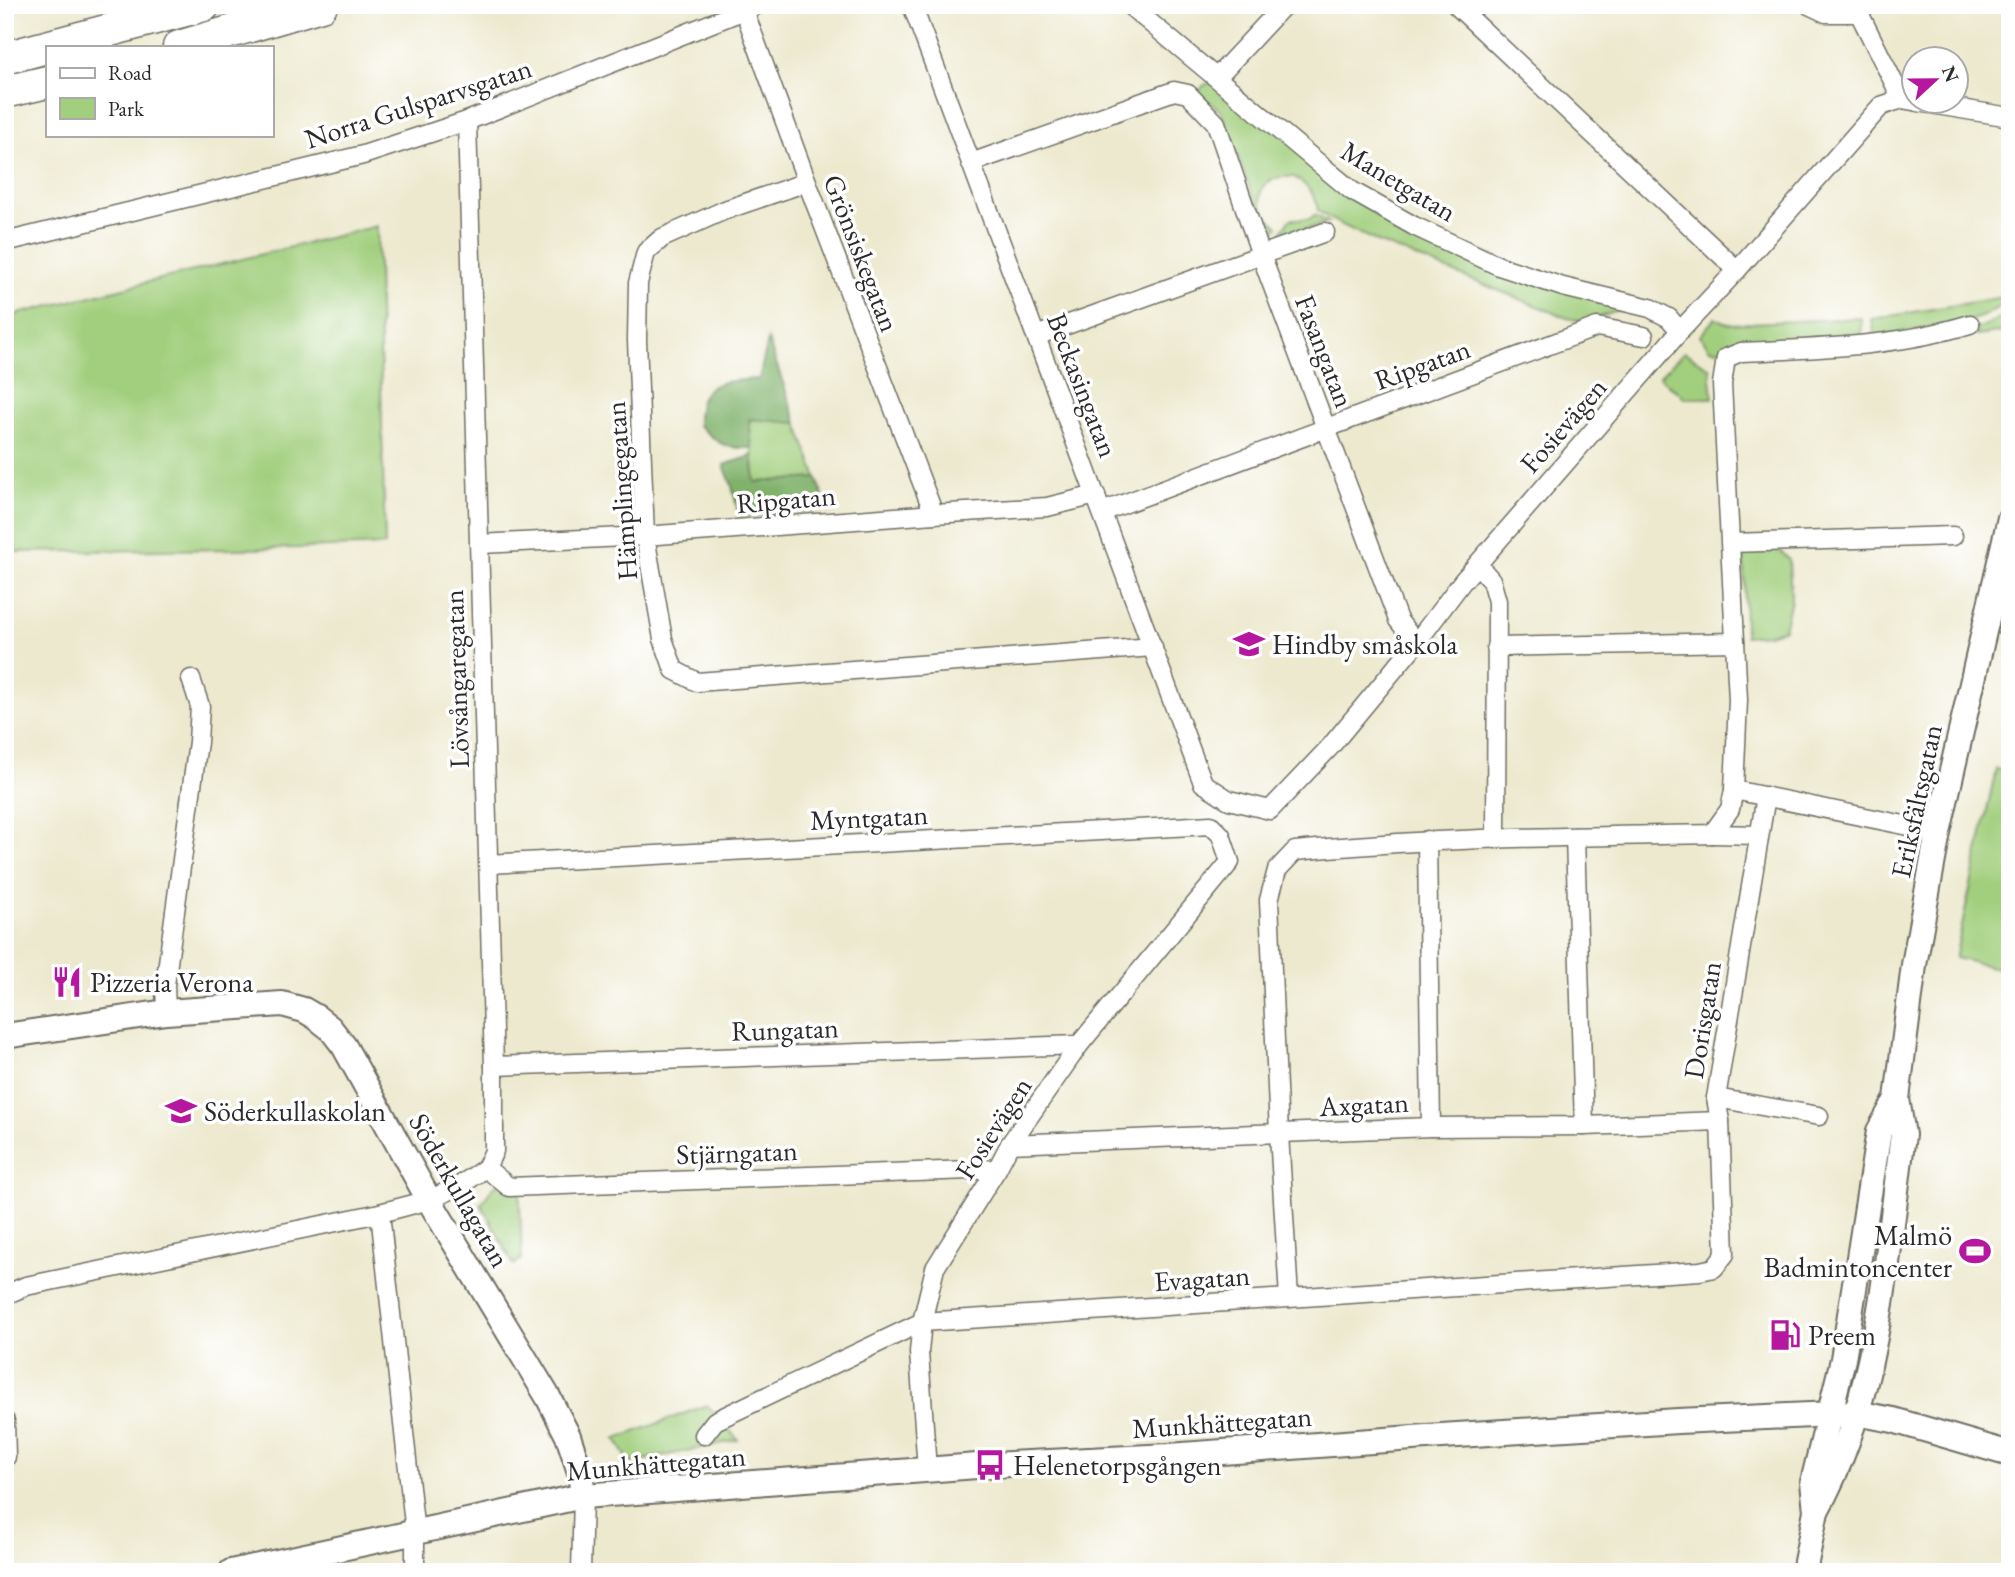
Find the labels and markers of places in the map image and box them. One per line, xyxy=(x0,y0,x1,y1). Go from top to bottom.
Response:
place label: Hindby småskola xyxy=(1272,626,1458,662)
school or university icon: Hindby småskola xyxy=(1232,627,1266,661)
place label: Pizzeria Verona xyxy=(90,964,254,1000)
restaurant icon: Pizzeria Verona xyxy=(50,965,84,999)
place label: Söderkullaskolan xyxy=(204,1093,386,1129)
school or university icon: Söderkullaskolan xyxy=(164,1094,198,1128)
place label: Malmö Badmintoncenter xyxy=(1764,1217,1953,1285)
sports icon: Malmö Badmintoncenter xyxy=(1958,1234,1992,1268)
place label: Preem xyxy=(1808,1317,1876,1353)
fuel station icon: Preem xyxy=(1768,1318,1802,1352)
place label: Helenetorpsgången xyxy=(1013,1447,1222,1483)
bus stop icon: Helenetorpsgången xyxy=(973,1448,1007,1482)

